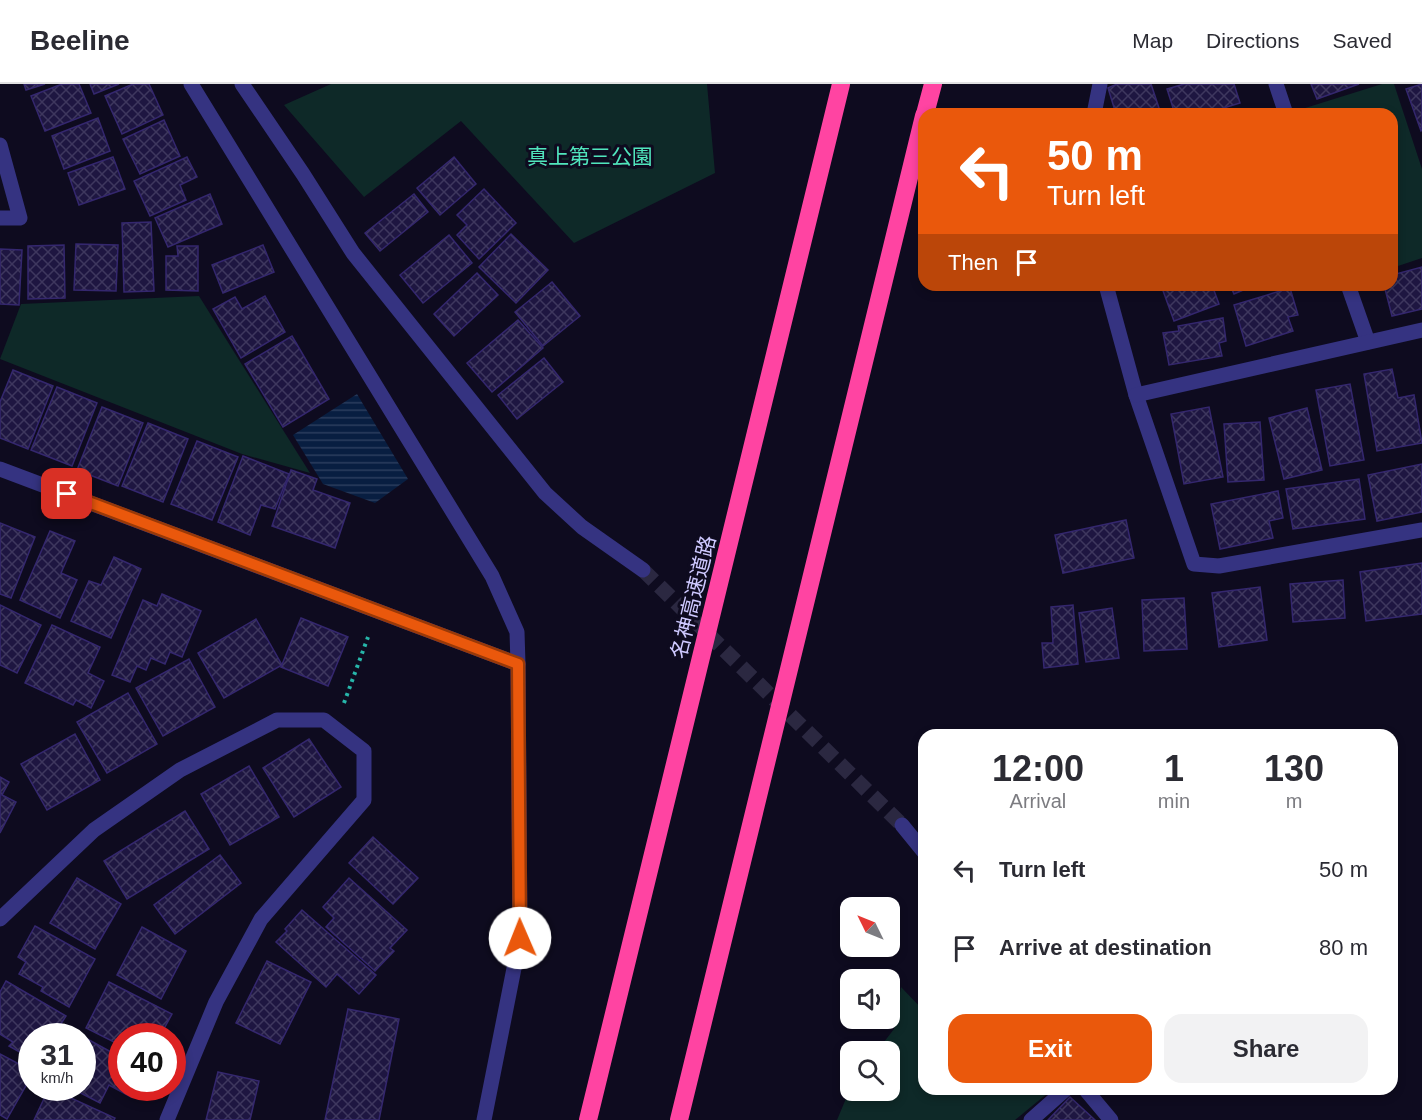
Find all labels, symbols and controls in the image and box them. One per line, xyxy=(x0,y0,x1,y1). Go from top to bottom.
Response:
text: Beeline xyxy=(30,25,130,56)
text: Map xyxy=(1132,29,1173,52)
text: Directions xyxy=(1206,29,1299,52)
text: Saved xyxy=(1332,29,1392,52)
icon: left xyxy=(948,132,1026,210)
text: 50 m xyxy=(1047,132,1143,179)
park label: 真上第三公園 xyxy=(527,145,653,168)
text: Turn left xyxy=(1047,181,1145,211)
icon: arrive xyxy=(1010,246,1043,279)
text: Then xyxy=(948,250,998,275)
pin xyxy=(41,468,92,519)
icon: arrive xyxy=(50,477,83,510)
street label: 名神高速道路 xyxy=(667,533,719,661)
text: 12:00 xyxy=(992,748,1084,789)
text: 1 xyxy=(1164,748,1184,789)
text: 130 xyxy=(1264,748,1324,789)
text: Arrival xyxy=(1010,790,1066,812)
text: min xyxy=(1158,790,1190,812)
text: m xyxy=(1286,790,1302,812)
icon: left xyxy=(948,854,981,887)
text: Turn left xyxy=(999,857,1085,882)
text: 50 m xyxy=(1319,857,1368,882)
north arrow xyxy=(840,897,900,957)
map controls xyxy=(840,897,900,1101)
position arrow xyxy=(488,906,552,970)
icon: arrive xyxy=(948,932,981,965)
text: Arrive at destination xyxy=(999,935,1212,960)
text: 80 m xyxy=(1319,935,1368,960)
button: sound xyxy=(840,969,900,1029)
button: Exit xyxy=(948,1014,1152,1083)
button: Share xyxy=(1164,1014,1368,1083)
speed limit sign: 40 xyxy=(108,1023,186,1101)
text: 31 xyxy=(40,1038,74,1071)
button: search xyxy=(840,1041,900,1101)
text: km/h xyxy=(41,1069,73,1086)

